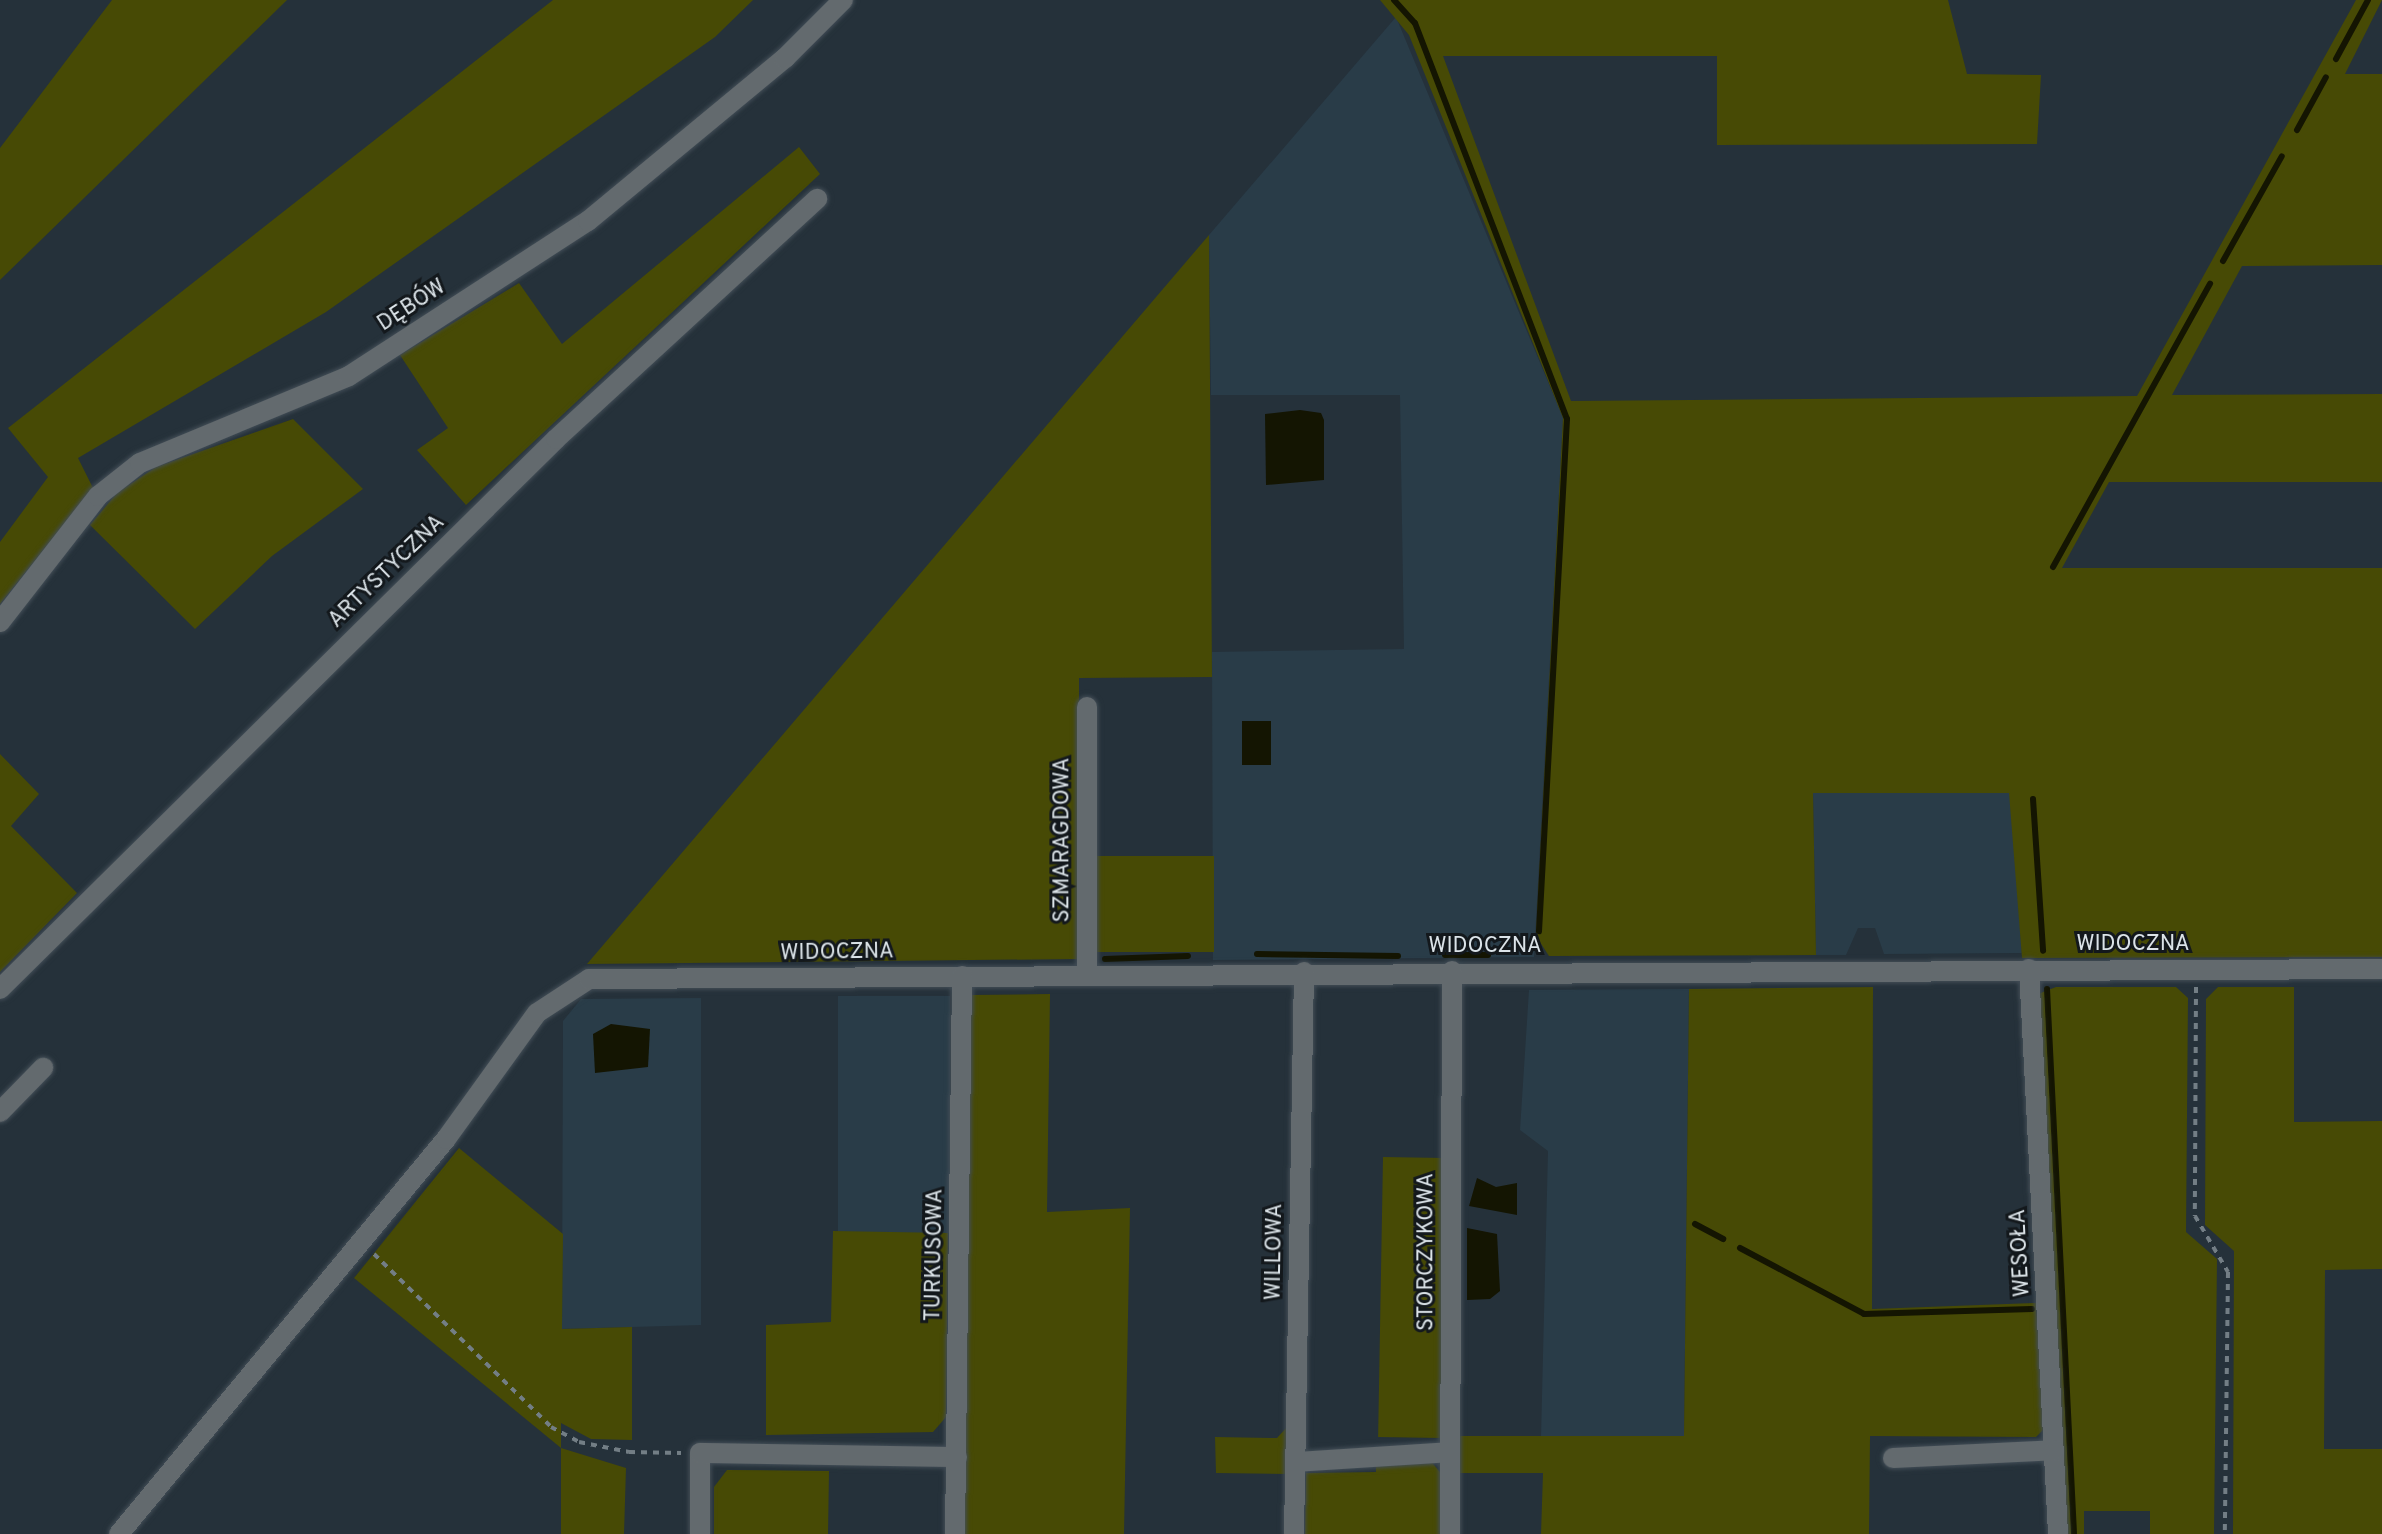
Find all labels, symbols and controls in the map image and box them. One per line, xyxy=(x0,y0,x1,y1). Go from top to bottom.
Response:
street label: DĘBÓW xyxy=(373,274,451,338)
street label: ARTYSTYCZNA xyxy=(323,510,451,634)
street label: SZMARAGDOWA xyxy=(1050,758,1076,922)
street label: WIDOCZNA xyxy=(2076,932,2190,958)
street label: WIDOCZNA xyxy=(1428,934,1542,960)
street label: WIDOCZNA xyxy=(780,939,894,967)
street label: STORCZYKOWA xyxy=(1414,1173,1440,1331)
street label: TURKUSOWA xyxy=(921,1188,949,1322)
street label: WILLOWA xyxy=(1261,1203,1289,1301)
street label: WESOŁA xyxy=(2006,1208,2036,1298)

